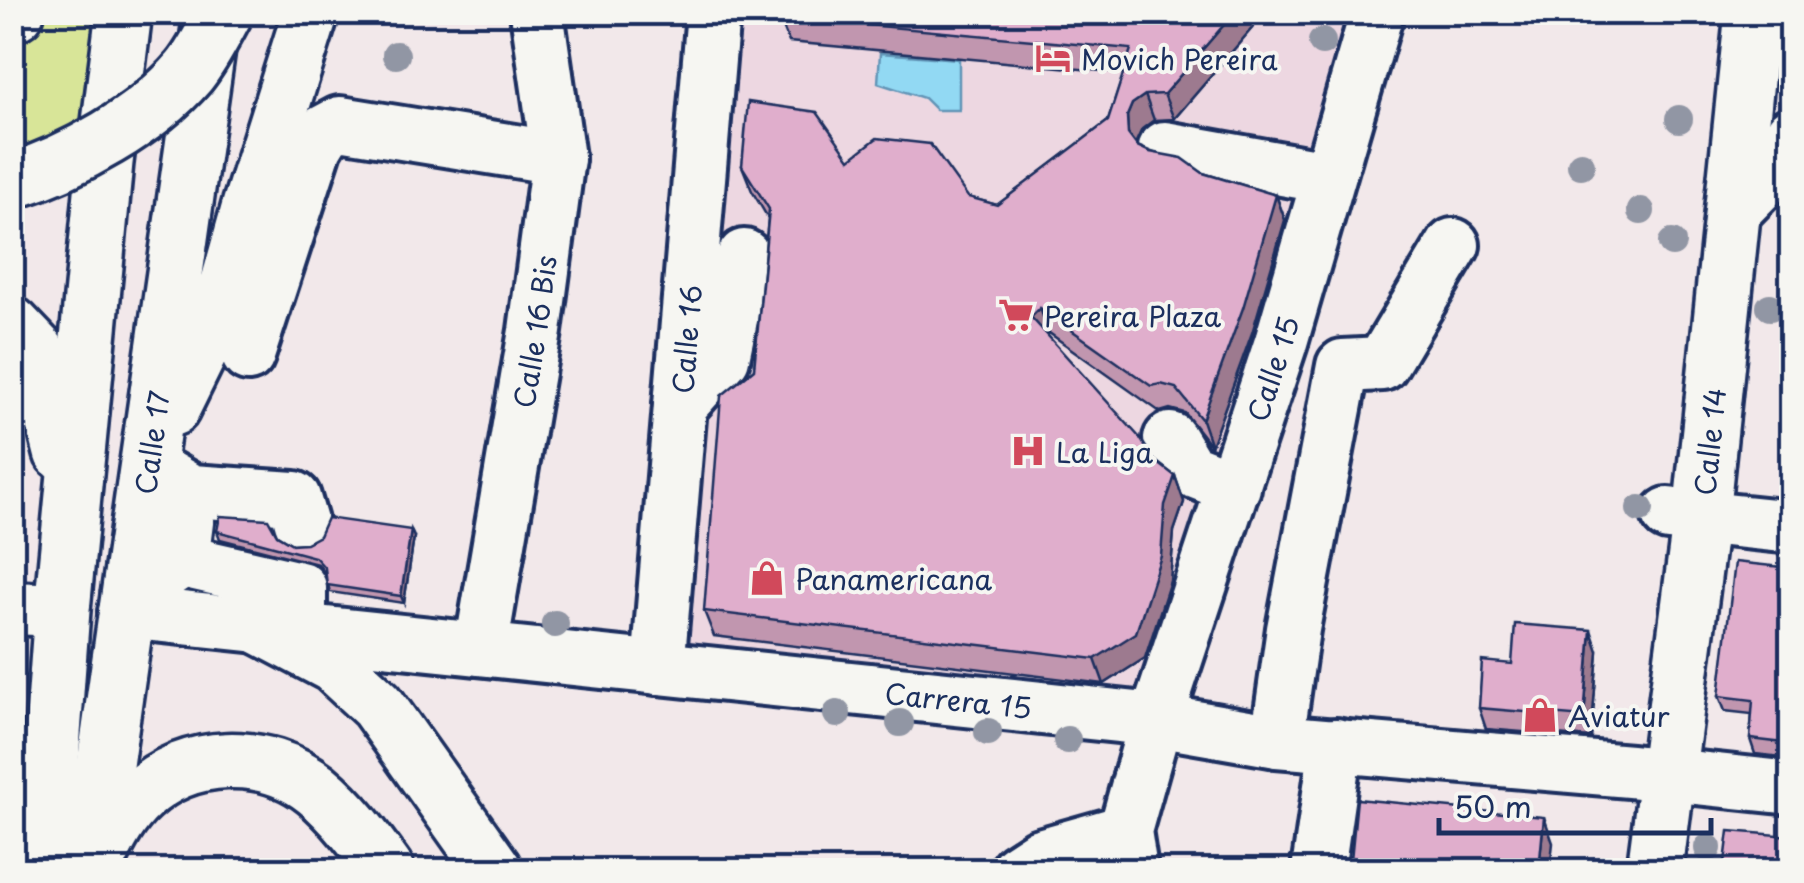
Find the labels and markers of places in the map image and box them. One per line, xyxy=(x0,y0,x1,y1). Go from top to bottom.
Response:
place label: Movich Pereira xyxy=(1081,37,1278,80)
hotel icon: Movich Pereira xyxy=(1034,39,1072,77)
place label: Pereira Plaza xyxy=(1044,294,1221,337)
supermarket icon: Pereira Plaza xyxy=(997,296,1035,334)
place label: La Liga xyxy=(1056,430,1154,473)
hospital icon: La Liga xyxy=(1009,432,1047,470)
place label: Panamericana xyxy=(795,557,993,600)
shop icon: Panamericana xyxy=(748,559,786,597)
place label: Aviatur xyxy=(1568,694,1670,737)
shop icon: Aviatur xyxy=(1521,696,1559,734)

